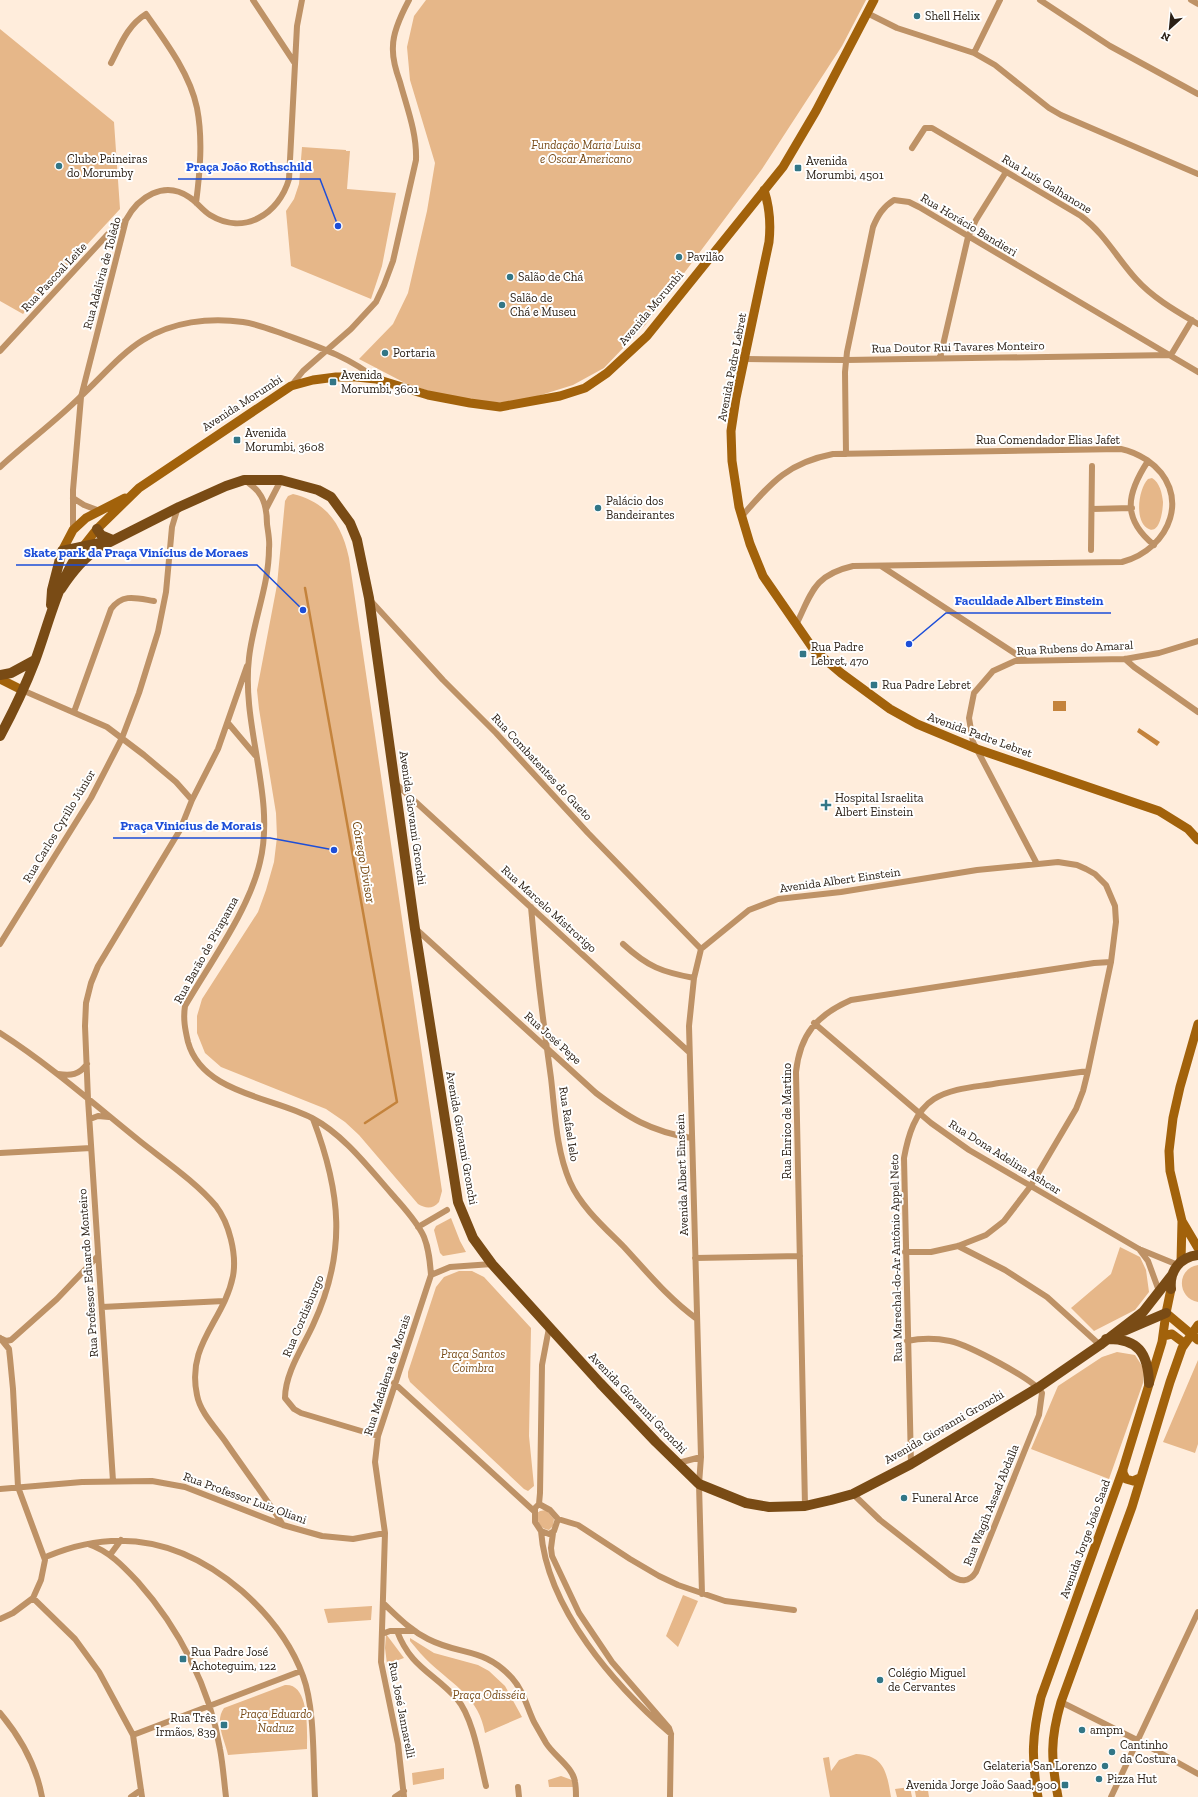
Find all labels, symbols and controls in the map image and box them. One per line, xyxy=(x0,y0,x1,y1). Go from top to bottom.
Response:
north arrow xyxy=(1150,8,1190,48)
place label: Shell Helix xyxy=(925,9,980,23)
marker: Shell Helix xyxy=(912,11,922,21)
text: N xyxy=(1158,28,1172,44)
park label: Fundação Maria Luisa e Oscar Americano xyxy=(531,138,641,166)
place label: Clube Paineiras do Morumby xyxy=(67,152,147,180)
street label: Rua Luís Galhanone xyxy=(999,152,1095,217)
callout: Praça João Rothschild xyxy=(178,154,320,179)
place label: Avenida Morumbi, 4501 xyxy=(806,154,884,182)
text: Praça João Rothschild xyxy=(186,159,313,174)
marker: Clube Paineiras do Morumby xyxy=(54,161,64,171)
marker: Avenida Morumbi, 4501 xyxy=(793,163,803,173)
street label: Rua Horácio Bandieri xyxy=(918,191,1020,260)
street label: Rua Adalívia de Tolêdo xyxy=(80,215,124,331)
street label: Rua Pascoal Leite xyxy=(18,239,90,315)
place label: Pavilão xyxy=(687,250,724,264)
marker: Pavilão xyxy=(674,252,684,262)
street label: Avenida Morumbi xyxy=(616,268,686,348)
place label: Salão de Chá xyxy=(518,270,583,284)
marker: Salão de Chá xyxy=(505,272,515,282)
place label: Salão de Chá e Museu xyxy=(510,291,576,319)
marker: Salão de Chá e Museu xyxy=(497,300,507,310)
street label: Avenida Padre Lebret xyxy=(715,311,750,423)
street label: Rua Doutor Rui Tavares Monteiro xyxy=(871,338,1045,356)
place label: Portaria xyxy=(393,346,435,360)
marker: Portaria xyxy=(380,348,390,358)
place label: Avenida Morumbi, 3601 xyxy=(341,368,419,396)
street label: Avenida Morumbi xyxy=(199,372,285,434)
marker: Avenida Morumbi, 3601 xyxy=(328,377,338,387)
place label: Avenida Morumbi, 3608 xyxy=(245,426,324,454)
street label: Rua Comendador Elias Jafet xyxy=(976,433,1121,447)
marker: Avenida Morumbi, 3608 xyxy=(232,435,242,445)
place label: Palácio dos Bandeirantes xyxy=(606,494,675,522)
marker: Palácio dos Bandeirantes xyxy=(593,503,603,513)
callout: Skate park da Praça Vinícius de Moraes xyxy=(16,540,257,565)
text: Skate park da Praça Vinícius de Moraes xyxy=(24,545,248,560)
callout: Faculdade Albert Einstein xyxy=(946,588,1111,613)
text: Faculdade Albert Einstein xyxy=(955,593,1104,608)
street label: Rua Rubens do Amaral xyxy=(1016,638,1134,658)
place label: Rua Padre Lebret, 470 xyxy=(811,640,869,668)
marker: Rua Padre Lebret, 470 xyxy=(798,649,808,659)
place label: Rua Padre Lebret xyxy=(882,678,972,692)
marker: Rua Padre Lebret xyxy=(869,680,879,690)
street label: Avenida Padre Lebret xyxy=(926,710,1035,761)
street label: Rua Combatentes do Gueto xyxy=(489,711,595,823)
street label: Avenida Giovanni Gronchi xyxy=(397,750,429,887)
street label: Rua Carlos Cyrillo Júnior xyxy=(20,767,98,885)
place label: Hospital Israelita Albert Einstein xyxy=(835,791,924,819)
marker: Hospital Israelita Albert Einstein xyxy=(820,799,832,811)
callout: Praça Vinicius de Morais xyxy=(113,813,270,838)
text: Praça Vinicius de Morais xyxy=(120,818,262,833)
water label: Córrego Divisor xyxy=(349,820,379,904)
street label: Rua Marcelo Mistrorigo xyxy=(499,863,599,955)
street label: Avenida Albert Einstein xyxy=(779,865,901,895)
street label: Rua Barão de Pirapama xyxy=(171,894,241,1006)
street label: Rua José Pepe xyxy=(522,1009,585,1067)
street label: Rua Enrico de Martino xyxy=(780,1063,794,1179)
street label: Avenida Giovanni Gronchi xyxy=(443,1070,481,1207)
street label: Rua Rafael Ielo xyxy=(556,1086,582,1162)
street label: Avenida Albert Einstein xyxy=(673,1114,691,1236)
street label: Rua Dona Adelina Ashcar xyxy=(946,1117,1064,1197)
street label: Rua Marechal-do-Ar Antônio Appel Neto xyxy=(887,1154,905,1362)
street label: Rua Professor Eduardo Monteiro xyxy=(75,1188,101,1358)
street label: Rua Cordisburgo xyxy=(279,1273,327,1359)
street label: Rua Madalena de Morais xyxy=(361,1313,413,1437)
park label: Praça Santos Coimbra xyxy=(441,1347,505,1375)
street label: Avenida Giovanni Gronchi xyxy=(586,1349,691,1457)
street label: Avenida Giovanni Gronchi xyxy=(882,1387,1007,1467)
street label: Rua Wagih Assad Abdalla xyxy=(960,1442,1022,1568)
street label: Rua Professor Luiz Oliani xyxy=(181,1469,309,1527)
street label: Avenida Jorge João Saad xyxy=(1057,1477,1113,1600)
place label: Funeral Arce xyxy=(912,1491,979,1505)
marker: Funeral Arce xyxy=(899,1493,909,1503)
place label: Rua Padre José Achoteguim, 122 xyxy=(191,1645,276,1673)
marker: Rua Padre José Achoteguim, 122 xyxy=(178,1654,188,1664)
street label: Rua José Jannarelli xyxy=(386,1661,418,1760)
place label: Colégio Miguel de Cervantes xyxy=(888,1666,966,1694)
marker: Colégio Miguel de Cervantes xyxy=(875,1675,885,1685)
park label: Praça Odisséia xyxy=(453,1688,525,1702)
park label: Praça Eduardo Nadruz xyxy=(240,1707,312,1735)
place label: Rua Três Irmãos, 839 xyxy=(156,1711,216,1739)
marker: Rua Três Irmãos, 839 xyxy=(219,1720,229,1730)
place label: ampm xyxy=(1090,1723,1124,1737)
marker: ampm xyxy=(1077,1725,1087,1735)
place label: Cantinho da Costura xyxy=(1120,1738,1176,1766)
marker: Cantinho da Costura xyxy=(1107,1747,1117,1757)
place label: Gelateria San Lorenzo xyxy=(983,1759,1097,1773)
marker: Gelateria San Lorenzo xyxy=(1100,1761,1110,1771)
place label: Pizza Hut xyxy=(1107,1772,1157,1786)
marker: Pizza Hut xyxy=(1094,1774,1104,1784)
place label: Avenida Jorge João Saad, 900 xyxy=(906,1778,1057,1792)
marker: Avenida Jorge João Saad, 900 xyxy=(1060,1780,1070,1790)

